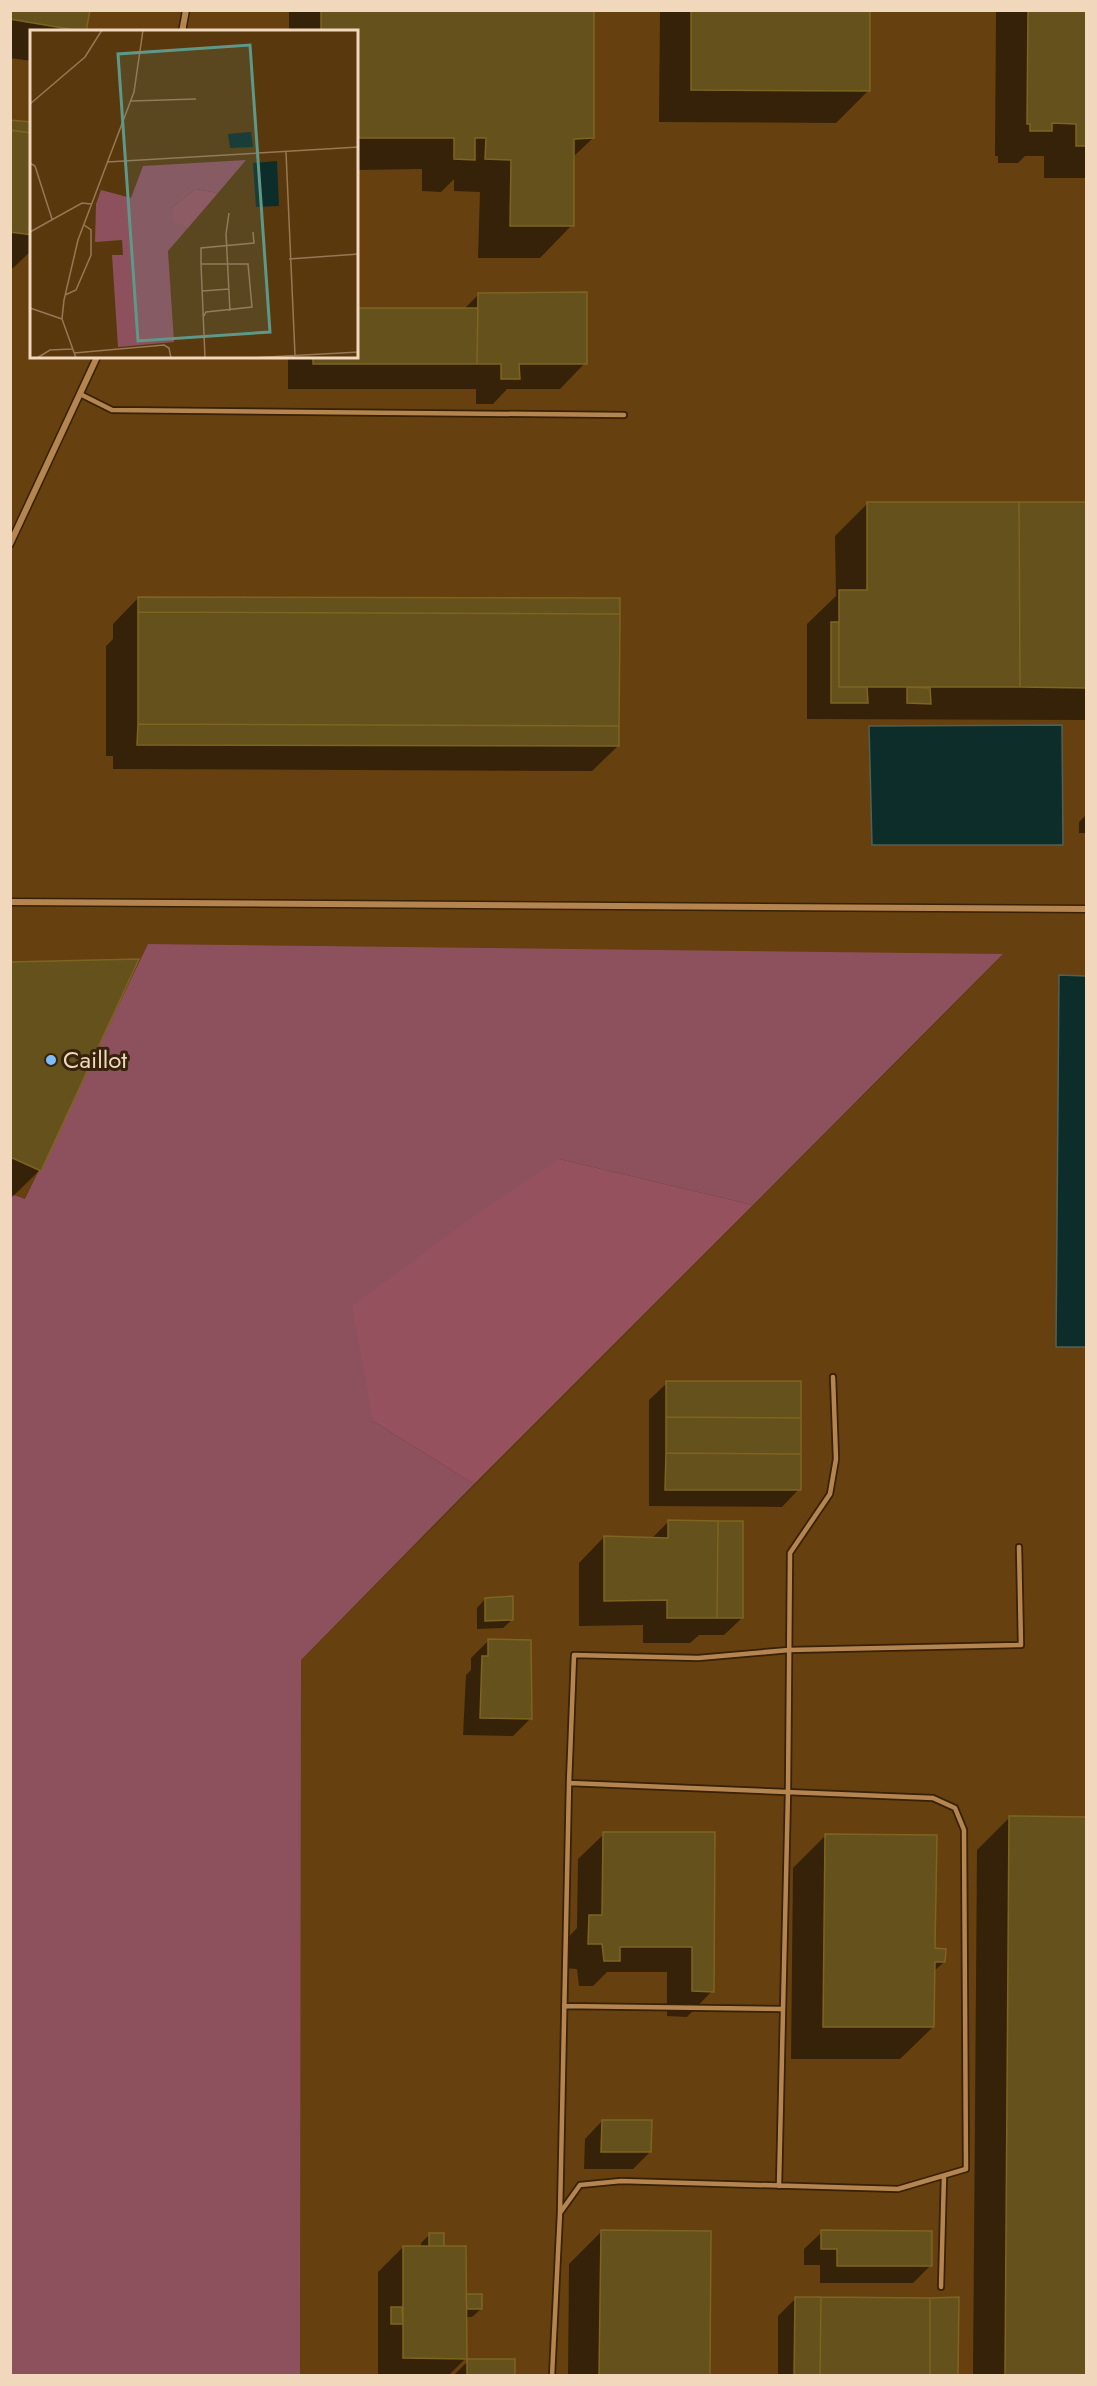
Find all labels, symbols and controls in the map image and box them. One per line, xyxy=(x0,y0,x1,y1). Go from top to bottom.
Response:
inset map xyxy=(30,30,358,358)
place label: Caillot xyxy=(63,1042,127,1077)
marker: Caillot xyxy=(44,1053,58,1067)

